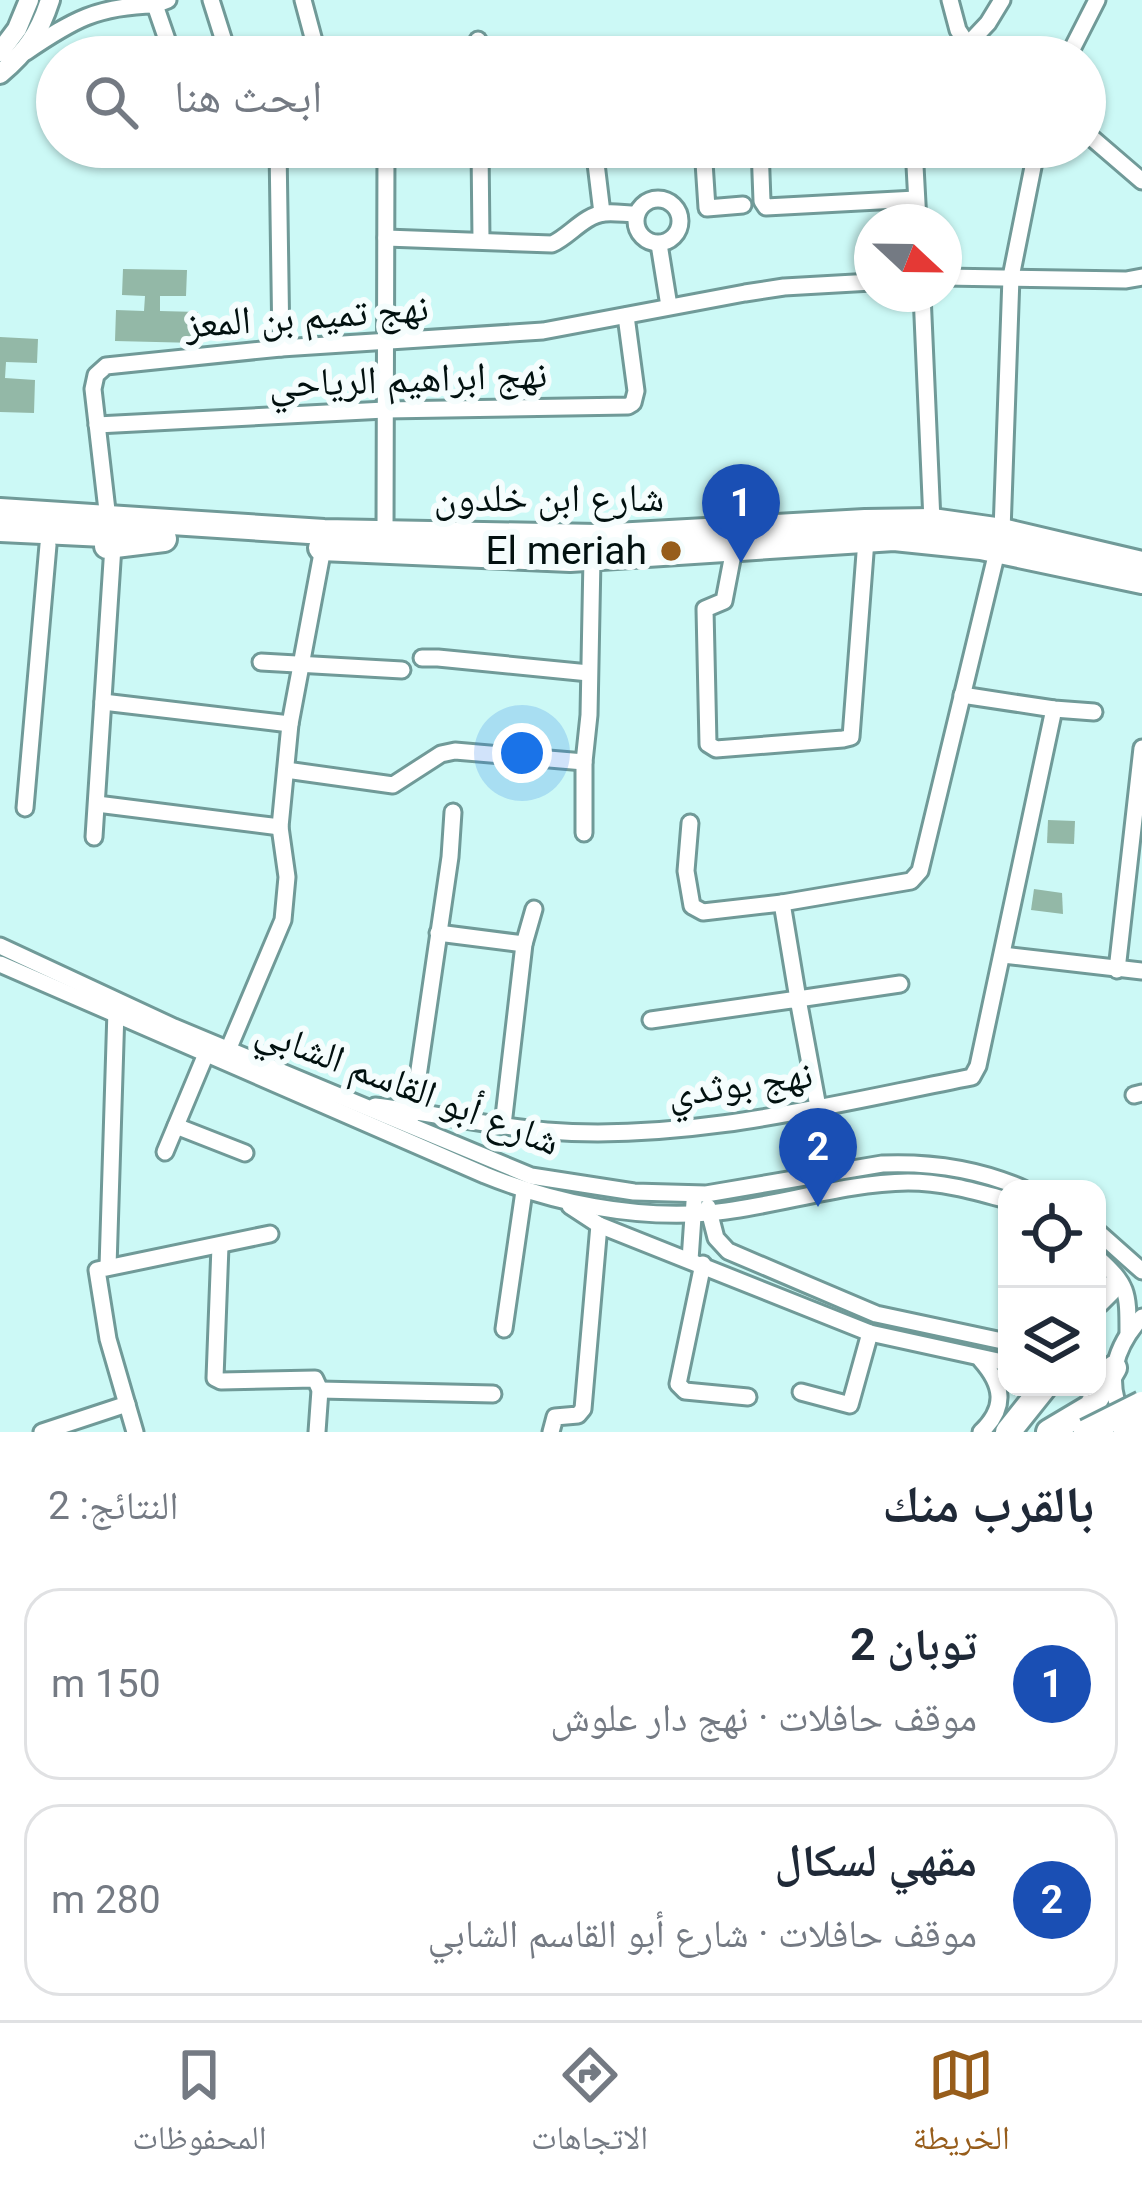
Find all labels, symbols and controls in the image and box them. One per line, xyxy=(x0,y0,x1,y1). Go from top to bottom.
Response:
search box xyxy=(36,36,1106,168)
icon: search xyxy=(78,69,144,135)
text: ابحث هنا xyxy=(174,70,322,123)
north arrow xyxy=(854,204,962,312)
street label: نهج تميم بن المعز xyxy=(183,285,430,350)
street label: نهج ابراهيم الرياحي xyxy=(268,351,548,415)
pin: 1 xyxy=(702,464,780,563)
street label: شارع ابن خلدون xyxy=(434,475,664,522)
place label: El meriah xyxy=(485,528,647,574)
marker: El meriah xyxy=(658,538,684,564)
your location xyxy=(492,723,552,783)
street label: شارع أبو القاسم الشابي xyxy=(247,1007,566,1172)
street label: نهج بوثدي xyxy=(664,1051,817,1125)
pin: 2 xyxy=(779,1108,857,1207)
map controls xyxy=(998,1180,1106,1396)
button: locate xyxy=(998,1180,1106,1288)
button: layers xyxy=(998,1288,1106,1396)
text: بالقرب منك xyxy=(882,1475,1094,1534)
text: النتائج: 2 xyxy=(48,1483,179,1529)
text: توبان 2 xyxy=(850,1618,977,1671)
text: 150 m xyxy=(51,1661,161,1707)
text: 1 xyxy=(1041,1661,1063,1707)
text: موقف حافلات · نهج دار علوش xyxy=(550,1695,977,1741)
text: مقهي لسكال xyxy=(774,1834,977,1887)
text: 280 m xyxy=(51,1877,161,1923)
text: 2 xyxy=(1041,1877,1063,1923)
text: موقف حافلات · شارع أبو القاسم الشابي xyxy=(428,1911,977,1957)
tab: المحفوظات xyxy=(132,2042,267,2170)
tab: الاتجاهات xyxy=(531,2042,648,2170)
tab: الخريطة xyxy=(913,2042,1010,2170)

